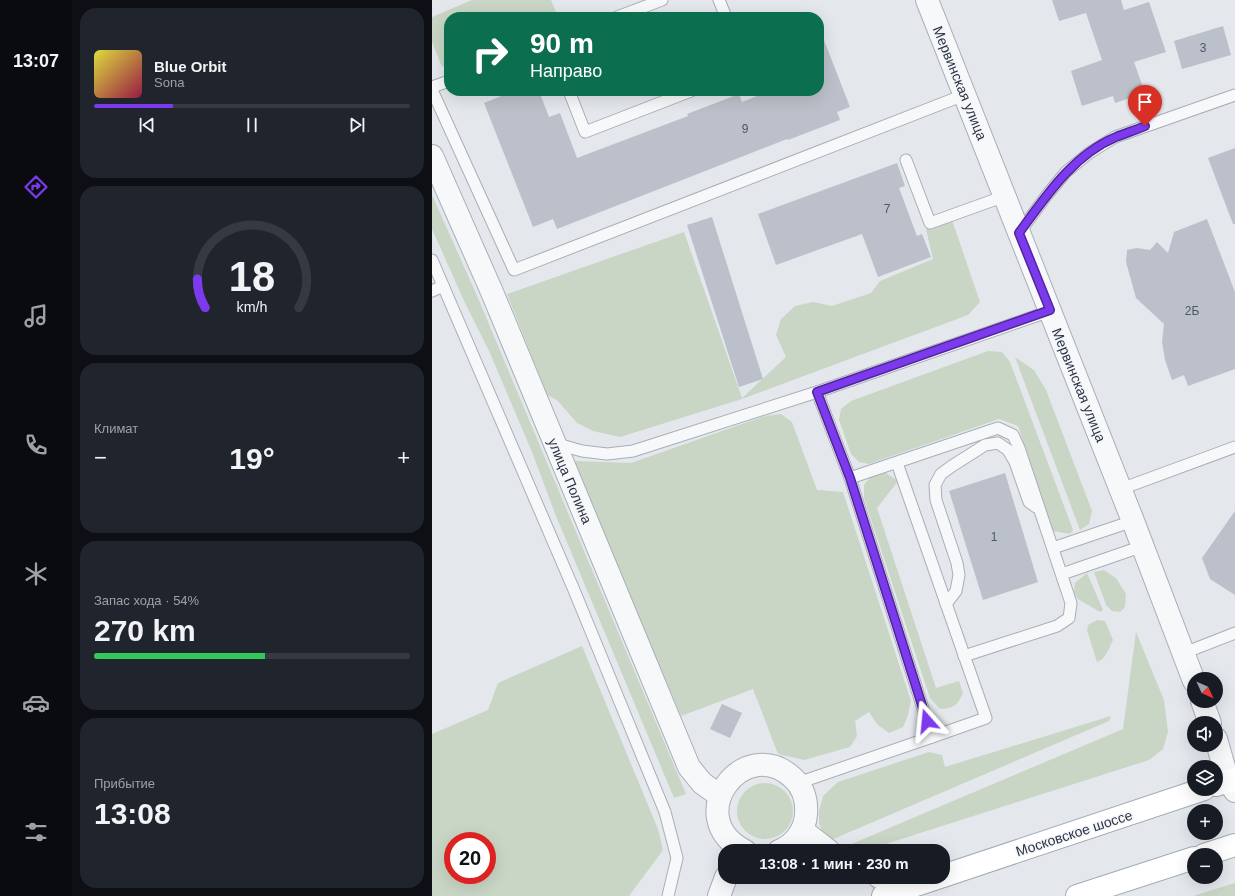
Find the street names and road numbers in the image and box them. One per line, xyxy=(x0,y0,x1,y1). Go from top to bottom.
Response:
street label: Мервинская улица xyxy=(930,24,990,143)
street label: Мервинская улица xyxy=(1049,326,1109,445)
street label: улица Полина xyxy=(545,436,595,526)
street label: Московское шоссе xyxy=(1014,807,1134,859)

